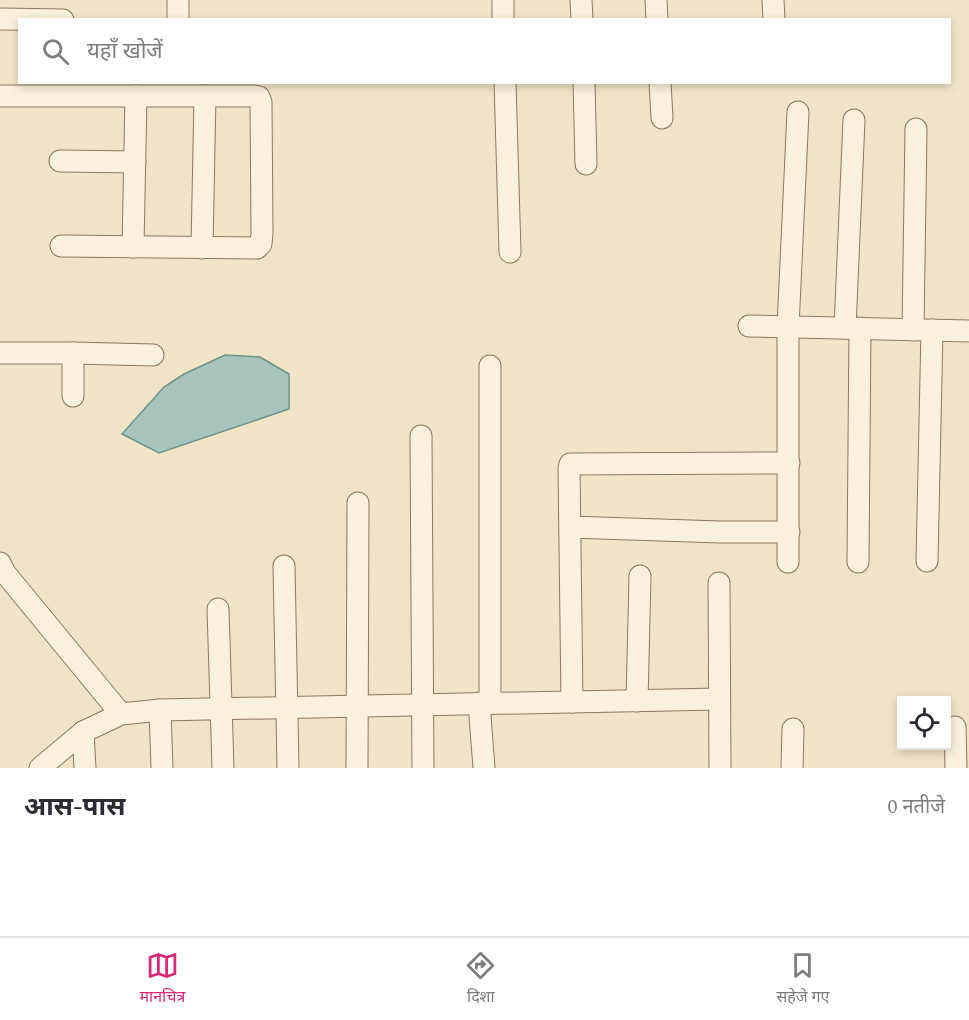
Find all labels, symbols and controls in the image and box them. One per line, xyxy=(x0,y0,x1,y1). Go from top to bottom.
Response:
search box xyxy=(18,18,951,84)
icon: search xyxy=(39,35,72,68)
text: यहाँ खोजें xyxy=(87,35,163,68)
map controls xyxy=(897,696,951,750)
button: locate xyxy=(897,696,951,750)
text: आस-पास xyxy=(24,787,125,827)
text: 0 नतीजे xyxy=(887,792,945,822)
tab: मानचित्र xyxy=(140,949,185,1009)
tab: दिशा xyxy=(464,949,497,1009)
tab: सहेजे गए xyxy=(776,949,829,1009)

